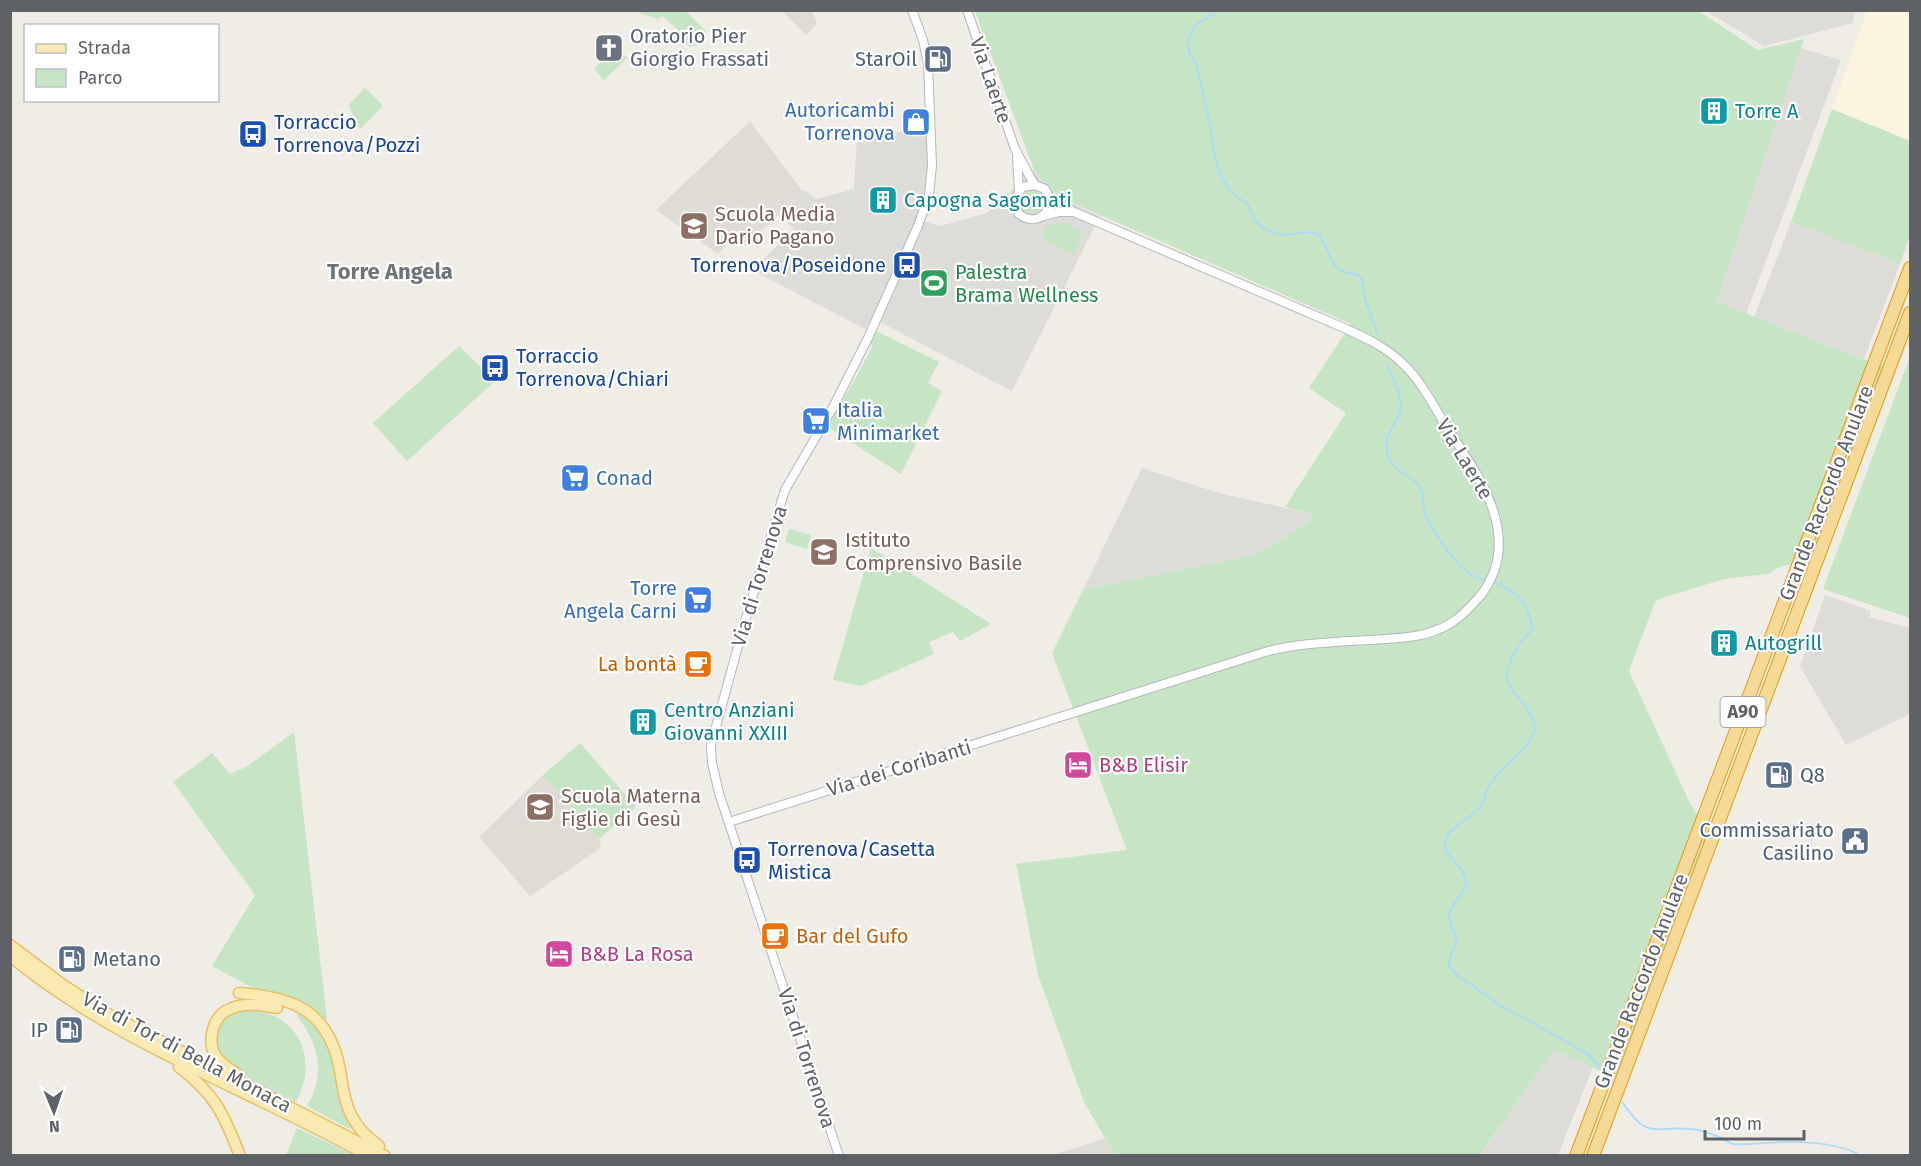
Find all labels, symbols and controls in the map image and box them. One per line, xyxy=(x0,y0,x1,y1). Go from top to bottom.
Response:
legend xyxy=(24,24,219,102)
place label: Oratorio Pier Giorgio Frassati xyxy=(630,24,769,71)
church icon: Oratorio Pier Giorgio Frassati xyxy=(593,32,625,64)
street label: Via Laerte xyxy=(965,34,1017,126)
text: Strada xyxy=(78,37,131,59)
fuel station icon: StarOil xyxy=(922,43,954,75)
place label: StarOil xyxy=(855,47,917,71)
text: Parco xyxy=(78,67,122,89)
building icon: Torre A xyxy=(1698,95,1730,127)
place label: Autoricambi Torrenova xyxy=(785,98,895,145)
place label: Torre A xyxy=(1735,99,1799,123)
shop icon: Autoricambi Torrenova xyxy=(900,106,932,138)
place label: Torraccio Torrenova/Pozzi xyxy=(274,110,420,157)
bus stop icon: Torraccio Torrenova/Pozzi xyxy=(237,118,269,150)
building icon: Capogna Sagomati xyxy=(867,184,899,216)
place label: Capogna Sagomati xyxy=(904,188,1072,212)
place label: Scuola Media Dario Pagano xyxy=(715,202,835,249)
school or university icon: Scuola Media Dario Pagano xyxy=(678,210,710,242)
bus stop icon: Torrenova/Poseidone xyxy=(891,249,923,281)
place label: Torrenova/Poseidone xyxy=(690,253,886,277)
district label: Torre Angela xyxy=(327,258,453,285)
place label: Palestra Brama Wellness xyxy=(955,260,1098,307)
sports icon: Palestra Brama Wellness xyxy=(918,267,950,299)
place label: Torraccio Torrenova/Chiari xyxy=(516,344,669,391)
bus stop icon: Torraccio Torrenova/Chiari xyxy=(479,352,511,384)
street label: Grande Raccordo Anulare xyxy=(1774,382,1878,604)
place label: Italia Minimarket xyxy=(837,398,940,445)
supermarket icon: Italia Minimarket xyxy=(800,405,832,437)
street label: Via Laerte xyxy=(1432,414,1498,504)
supermarket icon: Conad xyxy=(559,462,591,494)
place label: Conad xyxy=(596,466,653,490)
street label: Via di Torrenova xyxy=(726,503,792,649)
place label: Istituto Comprensivo Basile xyxy=(845,528,1022,575)
school or university icon: Istituto Comprensivo Basile xyxy=(808,536,840,568)
place label: Torre Angela Carni xyxy=(564,576,677,623)
supermarket icon: Torre Angela Carni xyxy=(682,584,714,616)
building icon: Autogrill xyxy=(1708,627,1740,659)
place label: Autogrill xyxy=(1745,631,1822,655)
cafe icon: La bontà xyxy=(682,648,714,680)
place label: La bontà xyxy=(598,652,677,676)
road number: A90 xyxy=(1720,697,1766,727)
place label: Centro Anziani Giovanni XXIII xyxy=(664,698,795,745)
building icon: Centro Anziani Giovanni XXIII xyxy=(627,706,659,738)
street label: Via dei Coribanti xyxy=(824,735,974,801)
hotel icon: B&B Elisir xyxy=(1062,749,1094,781)
place label: B&B Elisir xyxy=(1099,753,1188,777)
fuel station icon: Q8 xyxy=(1763,759,1795,791)
place label: Q8 xyxy=(1800,763,1825,787)
place label: Scuola Materna Figlie di Gesù xyxy=(561,784,701,831)
school or university icon: Scuola Materna Figlie di Gesù xyxy=(524,791,556,823)
place label: Commissariato Casilino xyxy=(1700,818,1834,865)
public building icon: Commissariato Casilino xyxy=(1839,825,1871,857)
place label: Torrenova/Casetta Mistica xyxy=(768,837,935,884)
bus stop icon: Torrenova/Casetta Mistica xyxy=(731,844,763,876)
street label: Grande Raccordo Anulare xyxy=(1589,870,1693,1092)
cafe icon: Bar del Gufo xyxy=(759,920,791,952)
place label: Bar del Gufo xyxy=(796,924,909,948)
hotel icon: B&B La Rosa xyxy=(543,938,575,970)
place label: B&B La Rosa xyxy=(580,942,694,966)
fuel station icon: Metano xyxy=(56,943,88,975)
place label: Metano xyxy=(93,947,161,971)
street label: Via di Torrenova xyxy=(773,985,841,1131)
street label: Via di Tor di Bella Monaca xyxy=(78,987,296,1117)
fuel station icon: IP xyxy=(53,1014,85,1046)
place label: IP xyxy=(30,1018,48,1042)
north arrow xyxy=(24,1082,84,1142)
scale bar xyxy=(1705,1103,1804,1141)
text: 100 m xyxy=(1714,1113,1762,1135)
text: N xyxy=(49,1117,60,1136)

